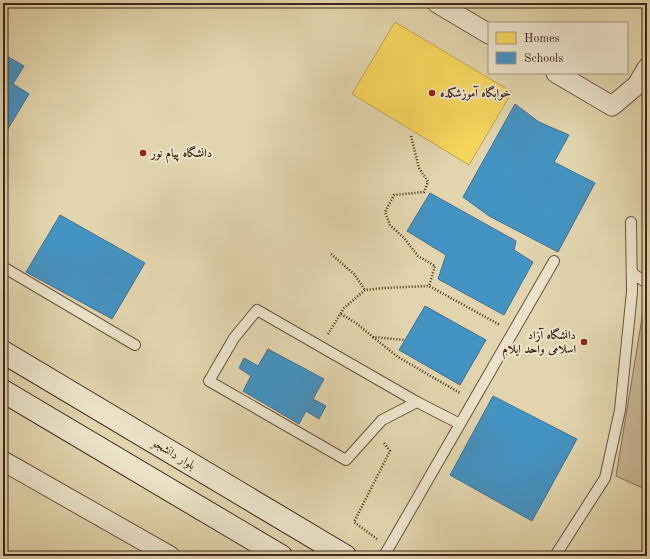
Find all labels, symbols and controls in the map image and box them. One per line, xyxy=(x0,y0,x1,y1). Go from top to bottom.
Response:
legend xyxy=(488,22,628,74)
text: Homes xyxy=(524,33,560,45)
text: Schools xyxy=(524,53,564,65)
place label: خوابگاه آموزشکده xyxy=(440,85,511,101)
marker: خوابگاه آموزشکده xyxy=(427,88,437,98)
place label: دانشگاه پیام نور xyxy=(149,145,212,164)
marker: دانشگاه پیام نور xyxy=(138,148,148,158)
place label: دانشگاه آزاد اسلامی واحد ایلام xyxy=(502,327,576,360)
marker: دانشگاه آزاد اسلامی واحد ایلام xyxy=(579,337,589,347)
street label: بلوار دانشجو xyxy=(148,437,197,473)

